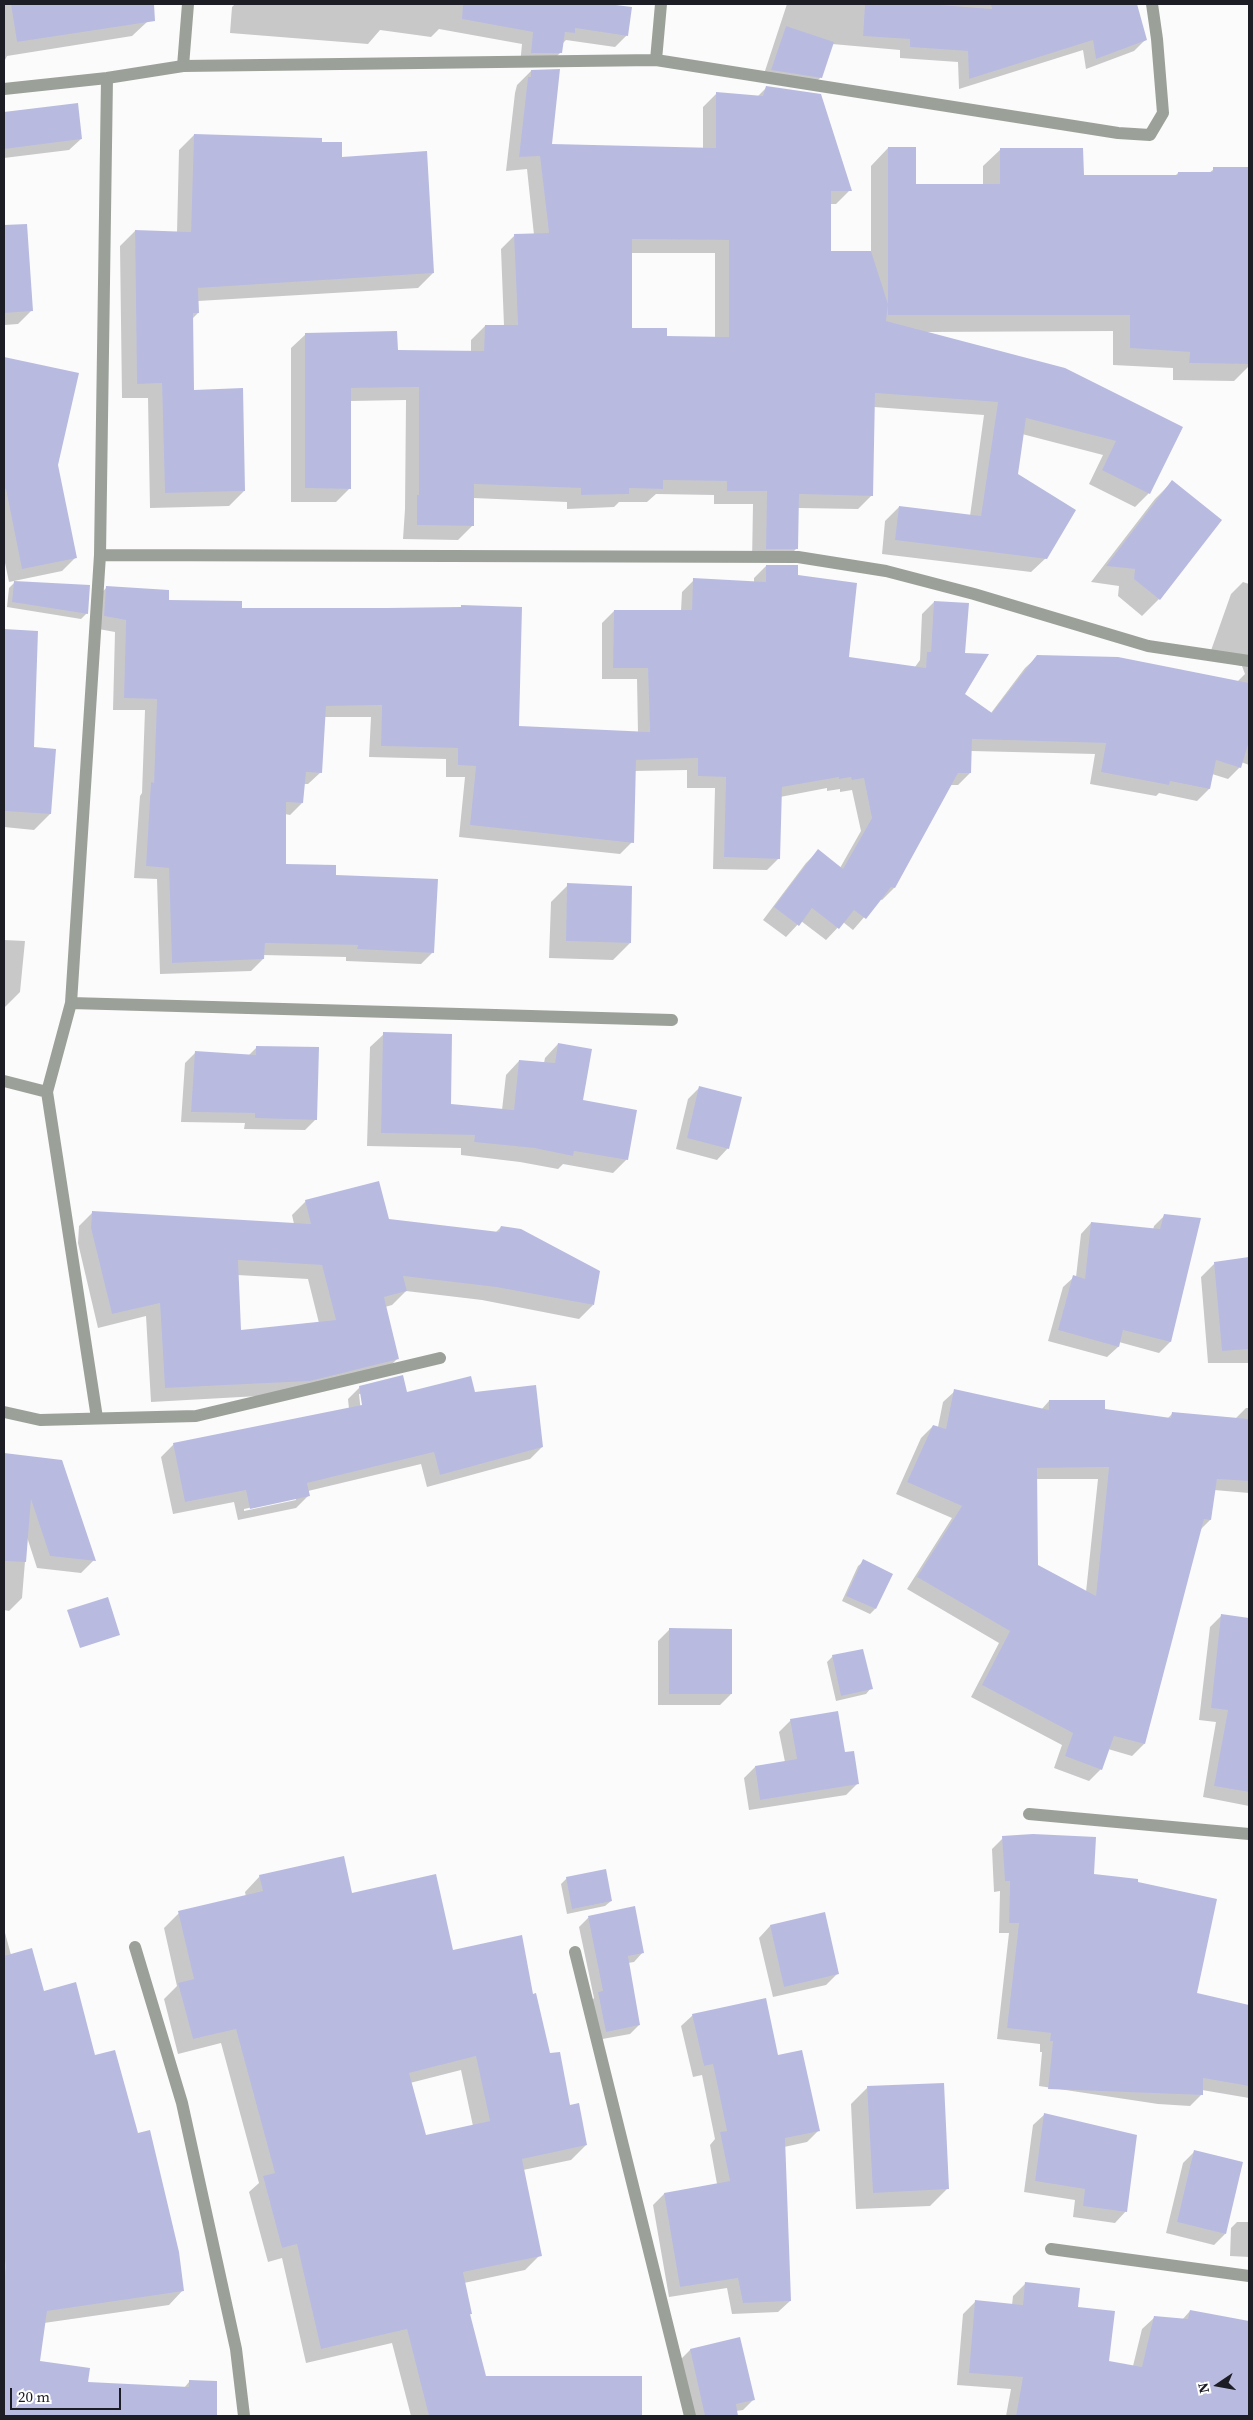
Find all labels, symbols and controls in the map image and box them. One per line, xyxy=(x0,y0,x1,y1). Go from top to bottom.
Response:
north arrow xyxy=(1193,2360,1243,2410)
scale bar xyxy=(12,2378,124,2410)
text: N xyxy=(1192,2381,1214,2395)
text: 20 m xyxy=(18,2386,50,2407)

